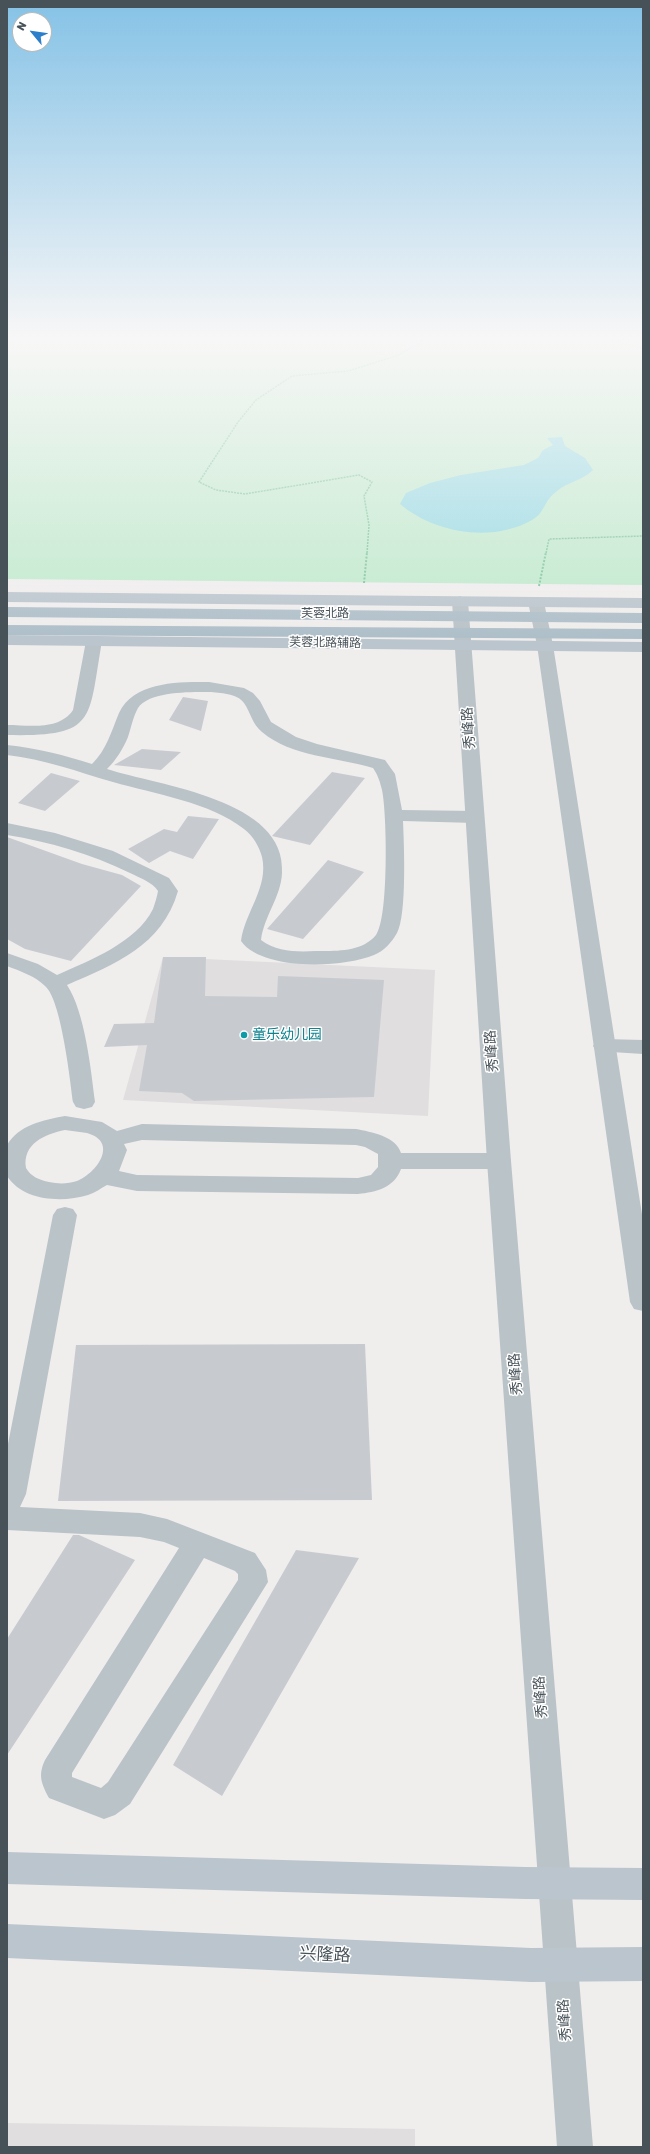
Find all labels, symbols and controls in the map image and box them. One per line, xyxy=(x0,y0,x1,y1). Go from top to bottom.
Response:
north arrow xyxy=(12,12,52,52)
text: N xyxy=(14,20,30,33)
street label: 芙蓉北路 xyxy=(301,607,349,621)
street label: 芙蓉北路辅路 xyxy=(289,635,361,651)
street label: 秀峰路 xyxy=(459,706,479,750)
place label: 童乐幼儿园 xyxy=(252,1027,322,1043)
street label: 秀峰路 xyxy=(482,1029,502,1073)
marker: 童乐幼儿园 xyxy=(239,1030,249,1040)
street label: 秀峰路 xyxy=(506,1352,526,1396)
street label: 秀峰路 xyxy=(531,1675,551,1719)
street label: 兴隆路 xyxy=(299,1943,351,1967)
street label: 秀峰路 xyxy=(555,1998,575,2042)

